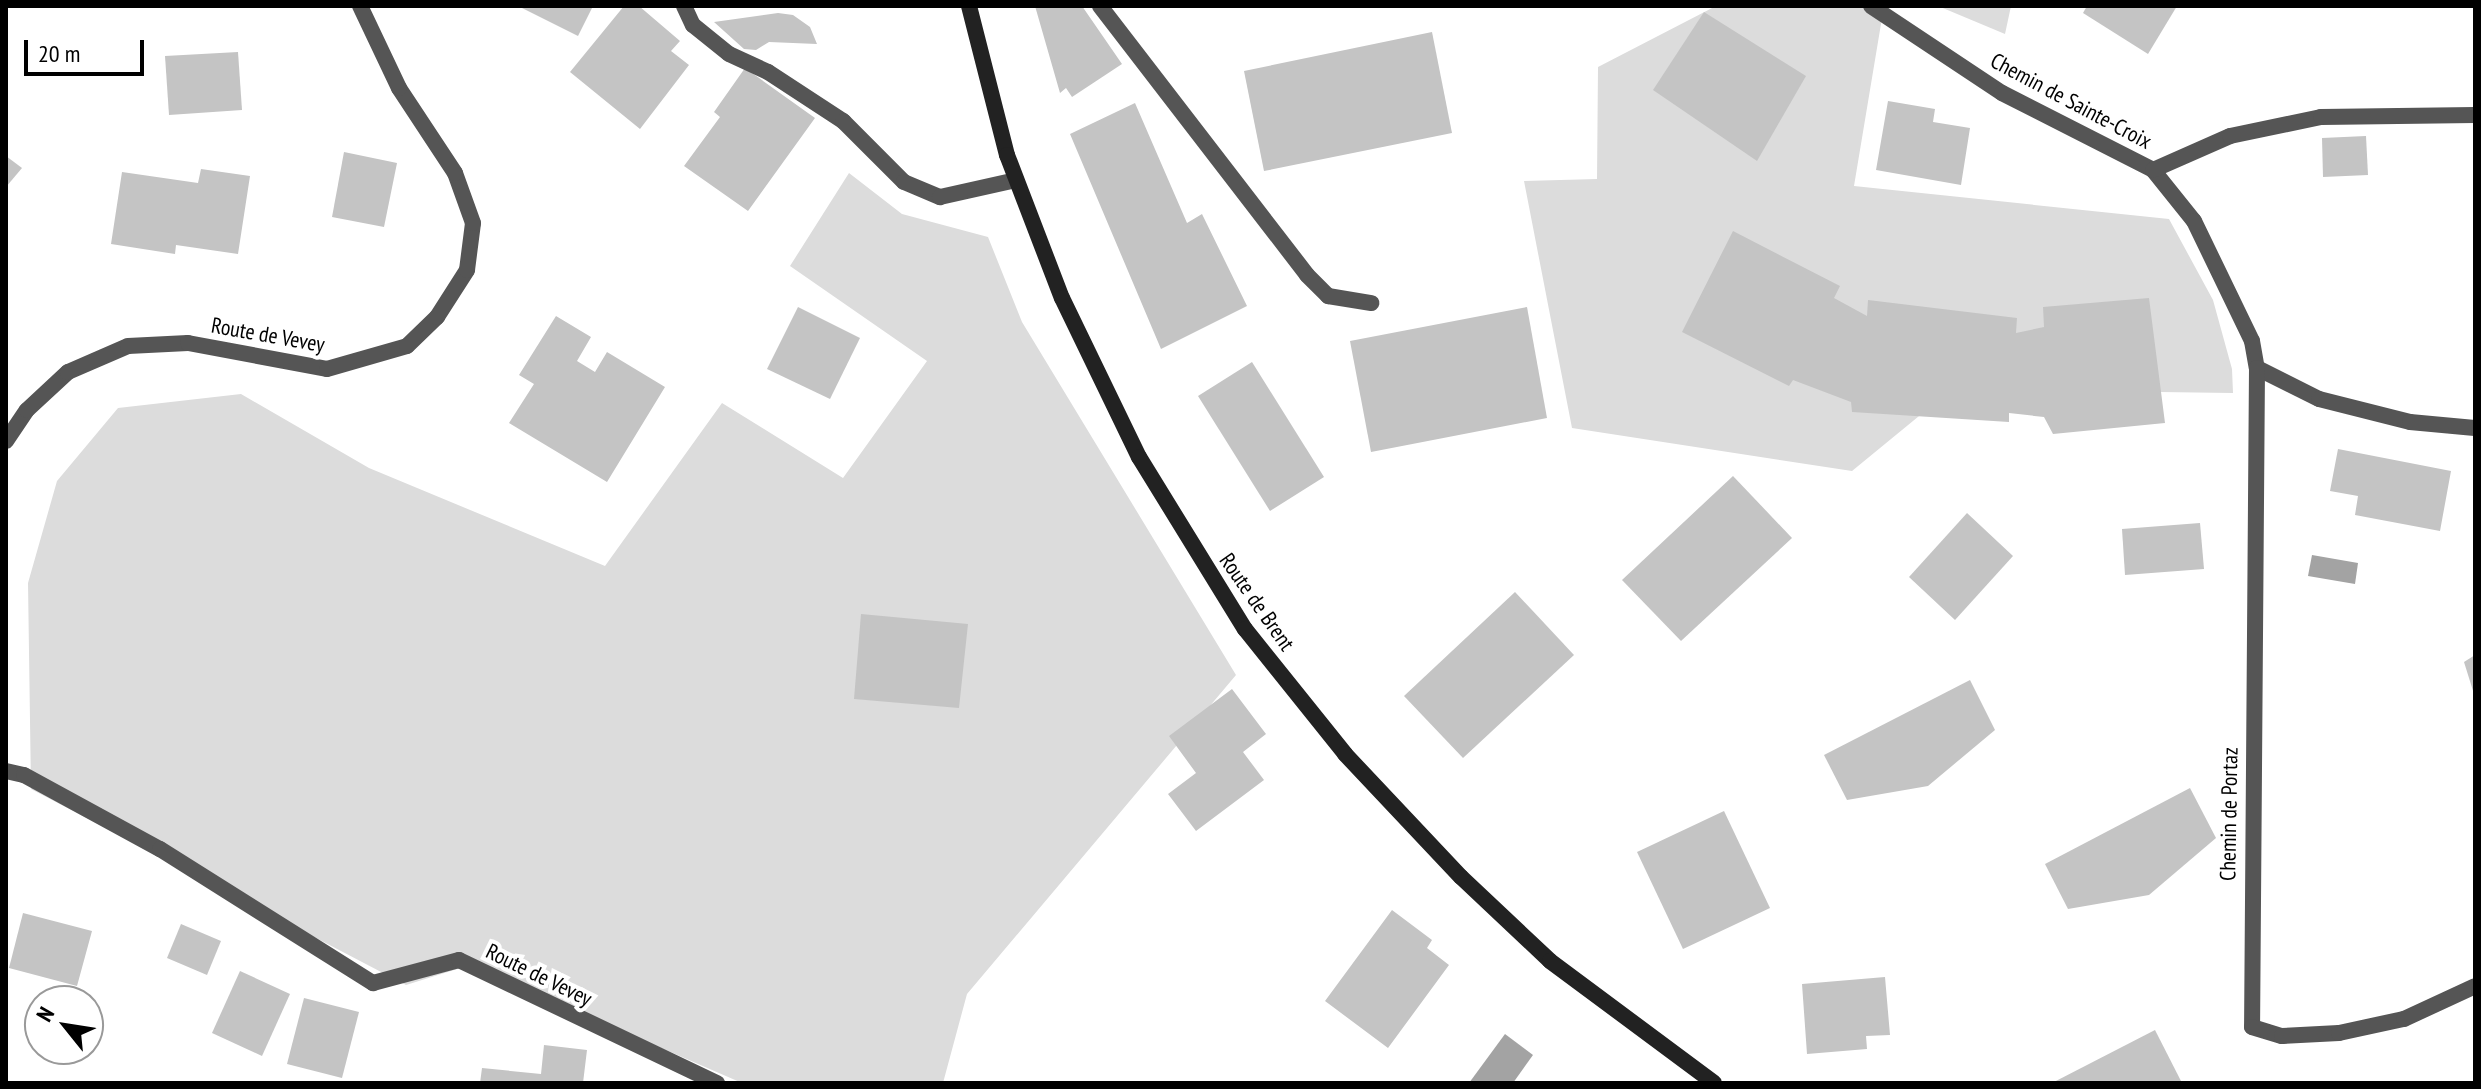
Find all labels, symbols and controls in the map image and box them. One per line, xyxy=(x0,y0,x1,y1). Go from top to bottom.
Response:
scale bar xyxy=(28,24,148,74)
text: 20 m xyxy=(38,38,80,69)
street label: Chemin de Sainte-Croix xyxy=(1986,47,2156,155)
street label: Route de Vevey xyxy=(209,312,327,358)
street label: Route de Brent xyxy=(1214,548,1300,656)
street label: Chemin de Portaz xyxy=(2215,747,2243,881)
street label: Route de Vevey xyxy=(482,938,596,1012)
north arrow xyxy=(24,985,104,1065)
text: N xyxy=(30,1002,60,1026)

